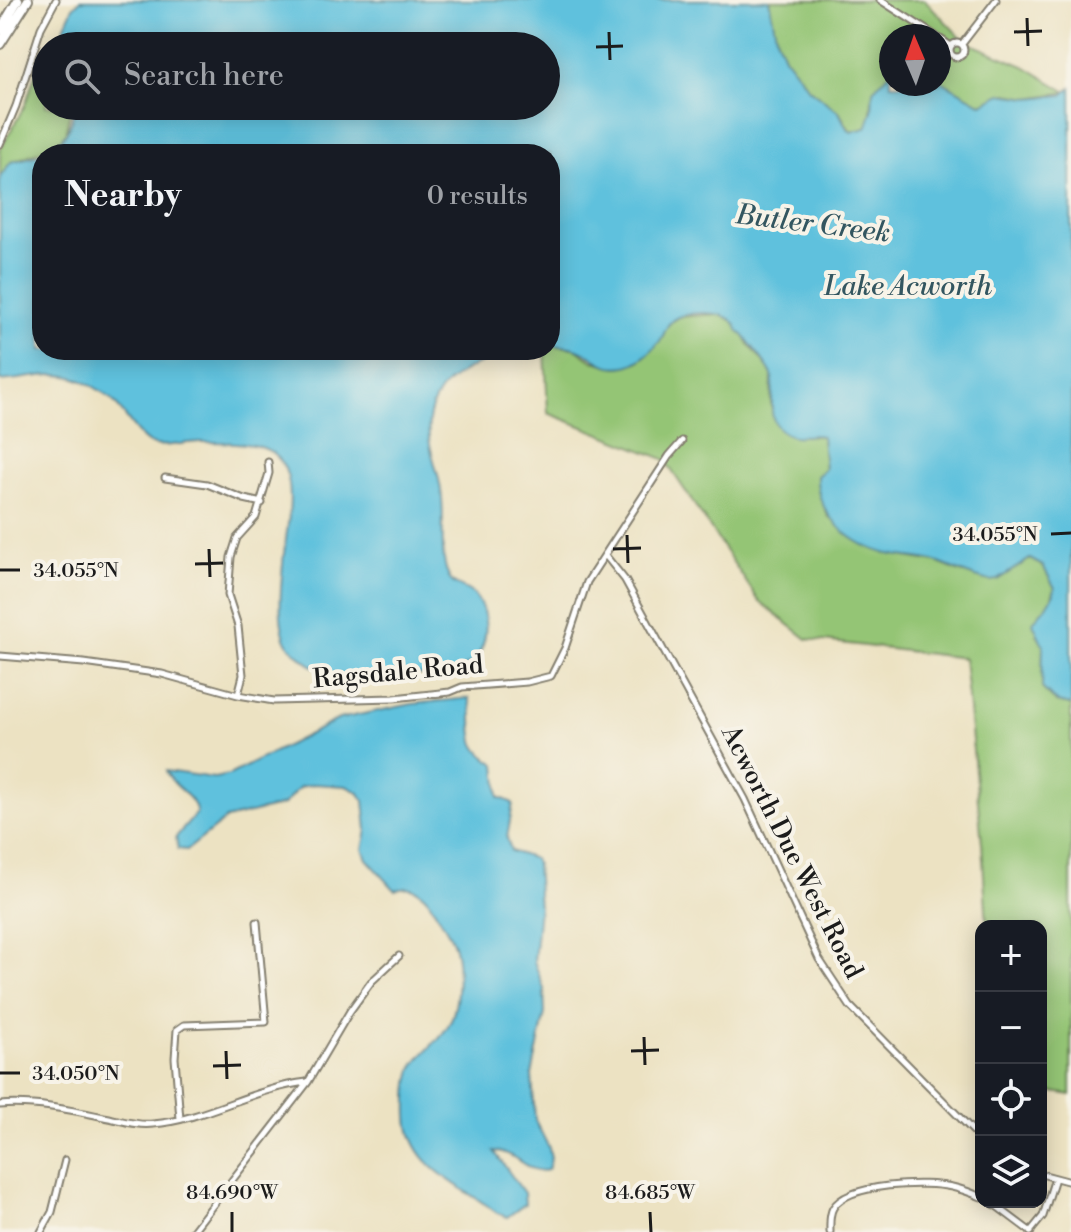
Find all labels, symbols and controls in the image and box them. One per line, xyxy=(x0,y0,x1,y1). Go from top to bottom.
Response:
north arrow xyxy=(879,24,951,96)
search box xyxy=(32,32,560,120)
icon: search xyxy=(60,54,104,98)
text: Search here xyxy=(124,57,284,95)
text: Nearby xyxy=(64,175,182,217)
text: 0 results xyxy=(427,180,528,212)
water label: Butler Creek xyxy=(733,197,892,251)
water label: Lake Acworth xyxy=(823,269,992,304)
text: 34.055°N xyxy=(952,523,1038,548)
text: 34.055°N xyxy=(33,559,119,584)
street label: Ragsdale Road xyxy=(311,649,485,695)
street label: Acworth Due West Road xyxy=(714,719,870,984)
map controls xyxy=(975,920,1047,1208)
button: + xyxy=(975,920,1047,992)
button: − xyxy=(975,992,1047,1064)
text: 34.050°N xyxy=(32,1062,120,1087)
button: locate xyxy=(975,1064,1047,1136)
button: layers xyxy=(975,1136,1047,1208)
text: 84.690°W xyxy=(186,1181,279,1206)
text: 84.685°W xyxy=(605,1181,696,1206)

